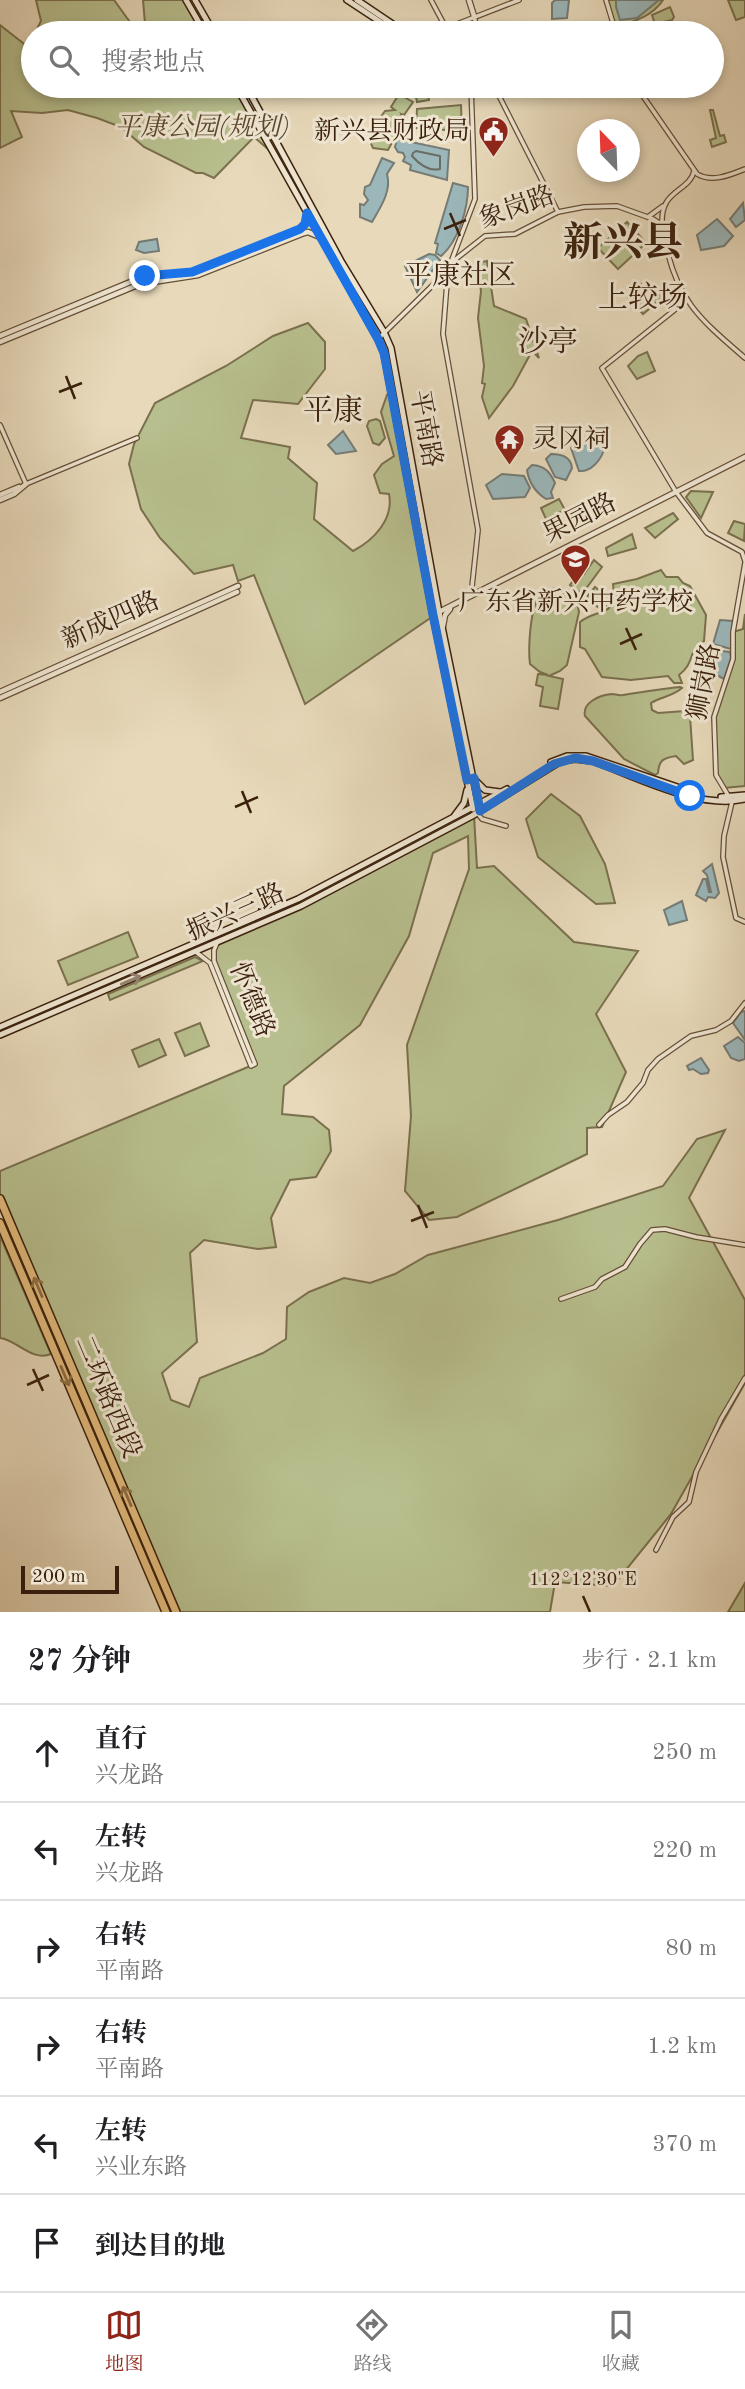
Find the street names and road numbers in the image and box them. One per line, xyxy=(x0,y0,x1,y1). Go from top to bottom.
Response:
street label: 象岗路 xyxy=(475,181,558,234)
street label: 平南路 xyxy=(405,388,447,470)
street label: 果园路 xyxy=(538,488,621,548)
street label: 新成四路 xyxy=(57,586,164,654)
street label: 狮岗路 xyxy=(683,641,725,723)
street label: 振兴三路 xyxy=(182,878,289,946)
street label: 怀德路 xyxy=(224,958,280,1041)
street label: 二环路西段 xyxy=(70,1331,146,1462)

